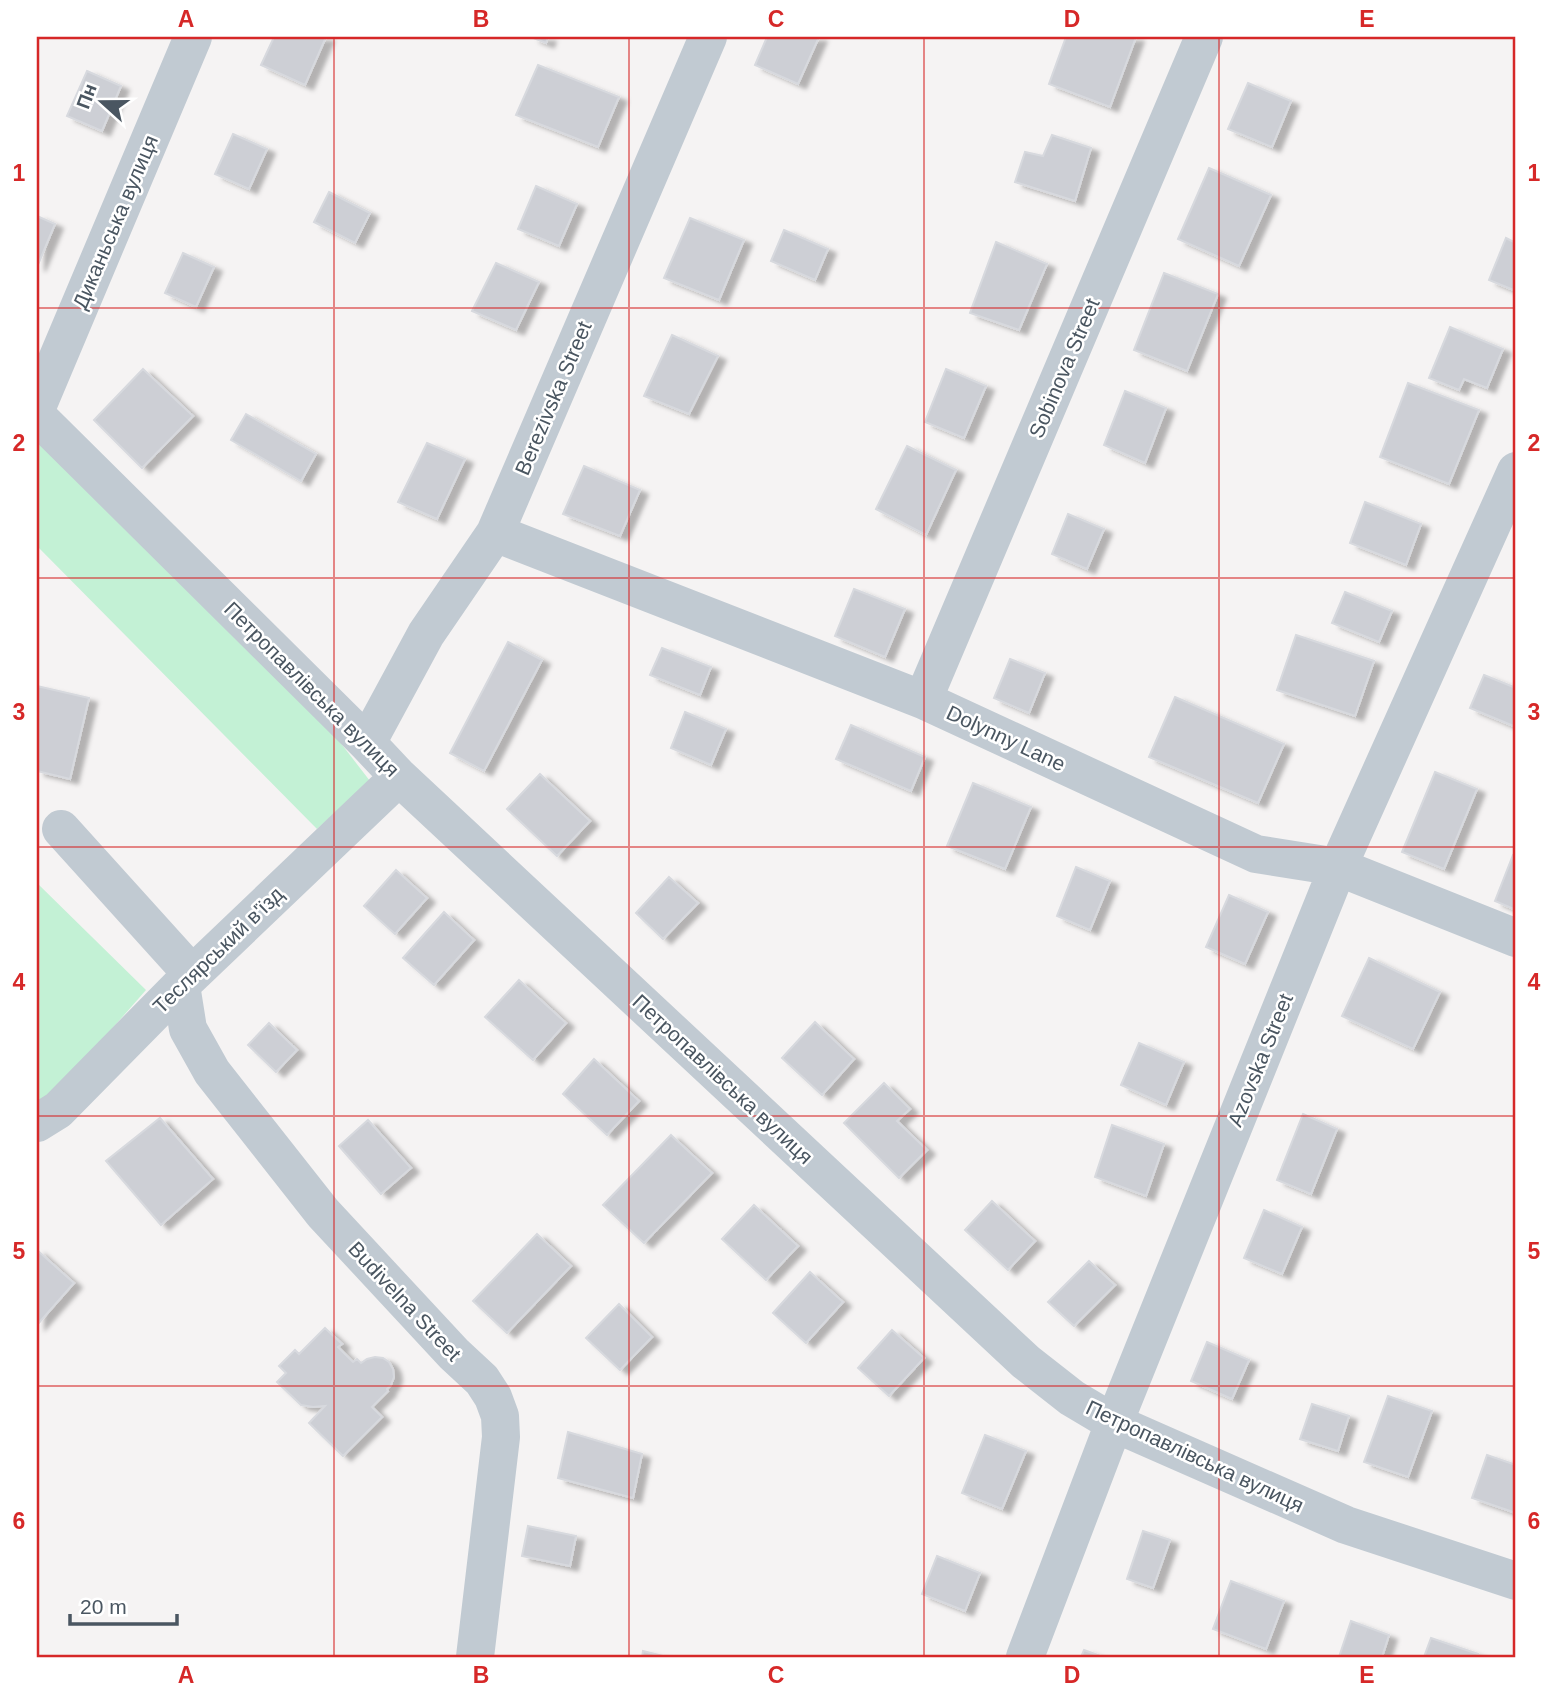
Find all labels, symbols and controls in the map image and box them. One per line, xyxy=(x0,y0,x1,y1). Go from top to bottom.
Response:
text: A xyxy=(178,6,194,32)
text: B xyxy=(473,6,489,32)
text: C xyxy=(768,6,784,32)
text: D xyxy=(1064,6,1080,32)
text: E xyxy=(1359,6,1375,32)
north arrow xyxy=(66,66,136,136)
text: Пн xyxy=(72,81,101,112)
street label: Диканьська вулиця xyxy=(68,132,162,312)
text: 1 xyxy=(13,160,26,186)
text: 1 xyxy=(1528,160,1541,186)
street label: Sobinova Street xyxy=(1024,295,1104,441)
street label: Berezivska Street xyxy=(510,318,596,478)
text: 2 xyxy=(13,430,25,456)
text: 2 xyxy=(1528,430,1540,456)
street label: Петропавлівська вулиця xyxy=(220,597,404,781)
text: 3 xyxy=(13,699,25,725)
text: 3 xyxy=(1528,699,1540,725)
street label: Dolynny Lane xyxy=(943,700,1069,776)
street label: Теслярський в'їзд xyxy=(148,882,288,1018)
text: 4 xyxy=(13,969,26,995)
text: 4 xyxy=(1528,969,1541,995)
street label: Петропавлівська вулиця xyxy=(628,990,818,1168)
street label: Azovska Street xyxy=(1223,990,1297,1130)
street label: Budivelna Street xyxy=(344,1237,466,1365)
text: 5 xyxy=(13,1238,26,1264)
text: 5 xyxy=(1528,1238,1541,1264)
street label: Петропавлівська вулиця xyxy=(1083,1395,1307,1517)
text: 6 xyxy=(13,1508,25,1534)
text: 6 xyxy=(1528,1508,1540,1534)
scale bar xyxy=(70,1582,177,1626)
text: 20 m xyxy=(80,1595,127,1618)
text: A xyxy=(178,1662,194,1688)
text: B xyxy=(473,1662,489,1688)
text: C xyxy=(768,1662,784,1688)
text: D xyxy=(1064,1662,1080,1688)
text: E xyxy=(1359,1662,1375,1688)

